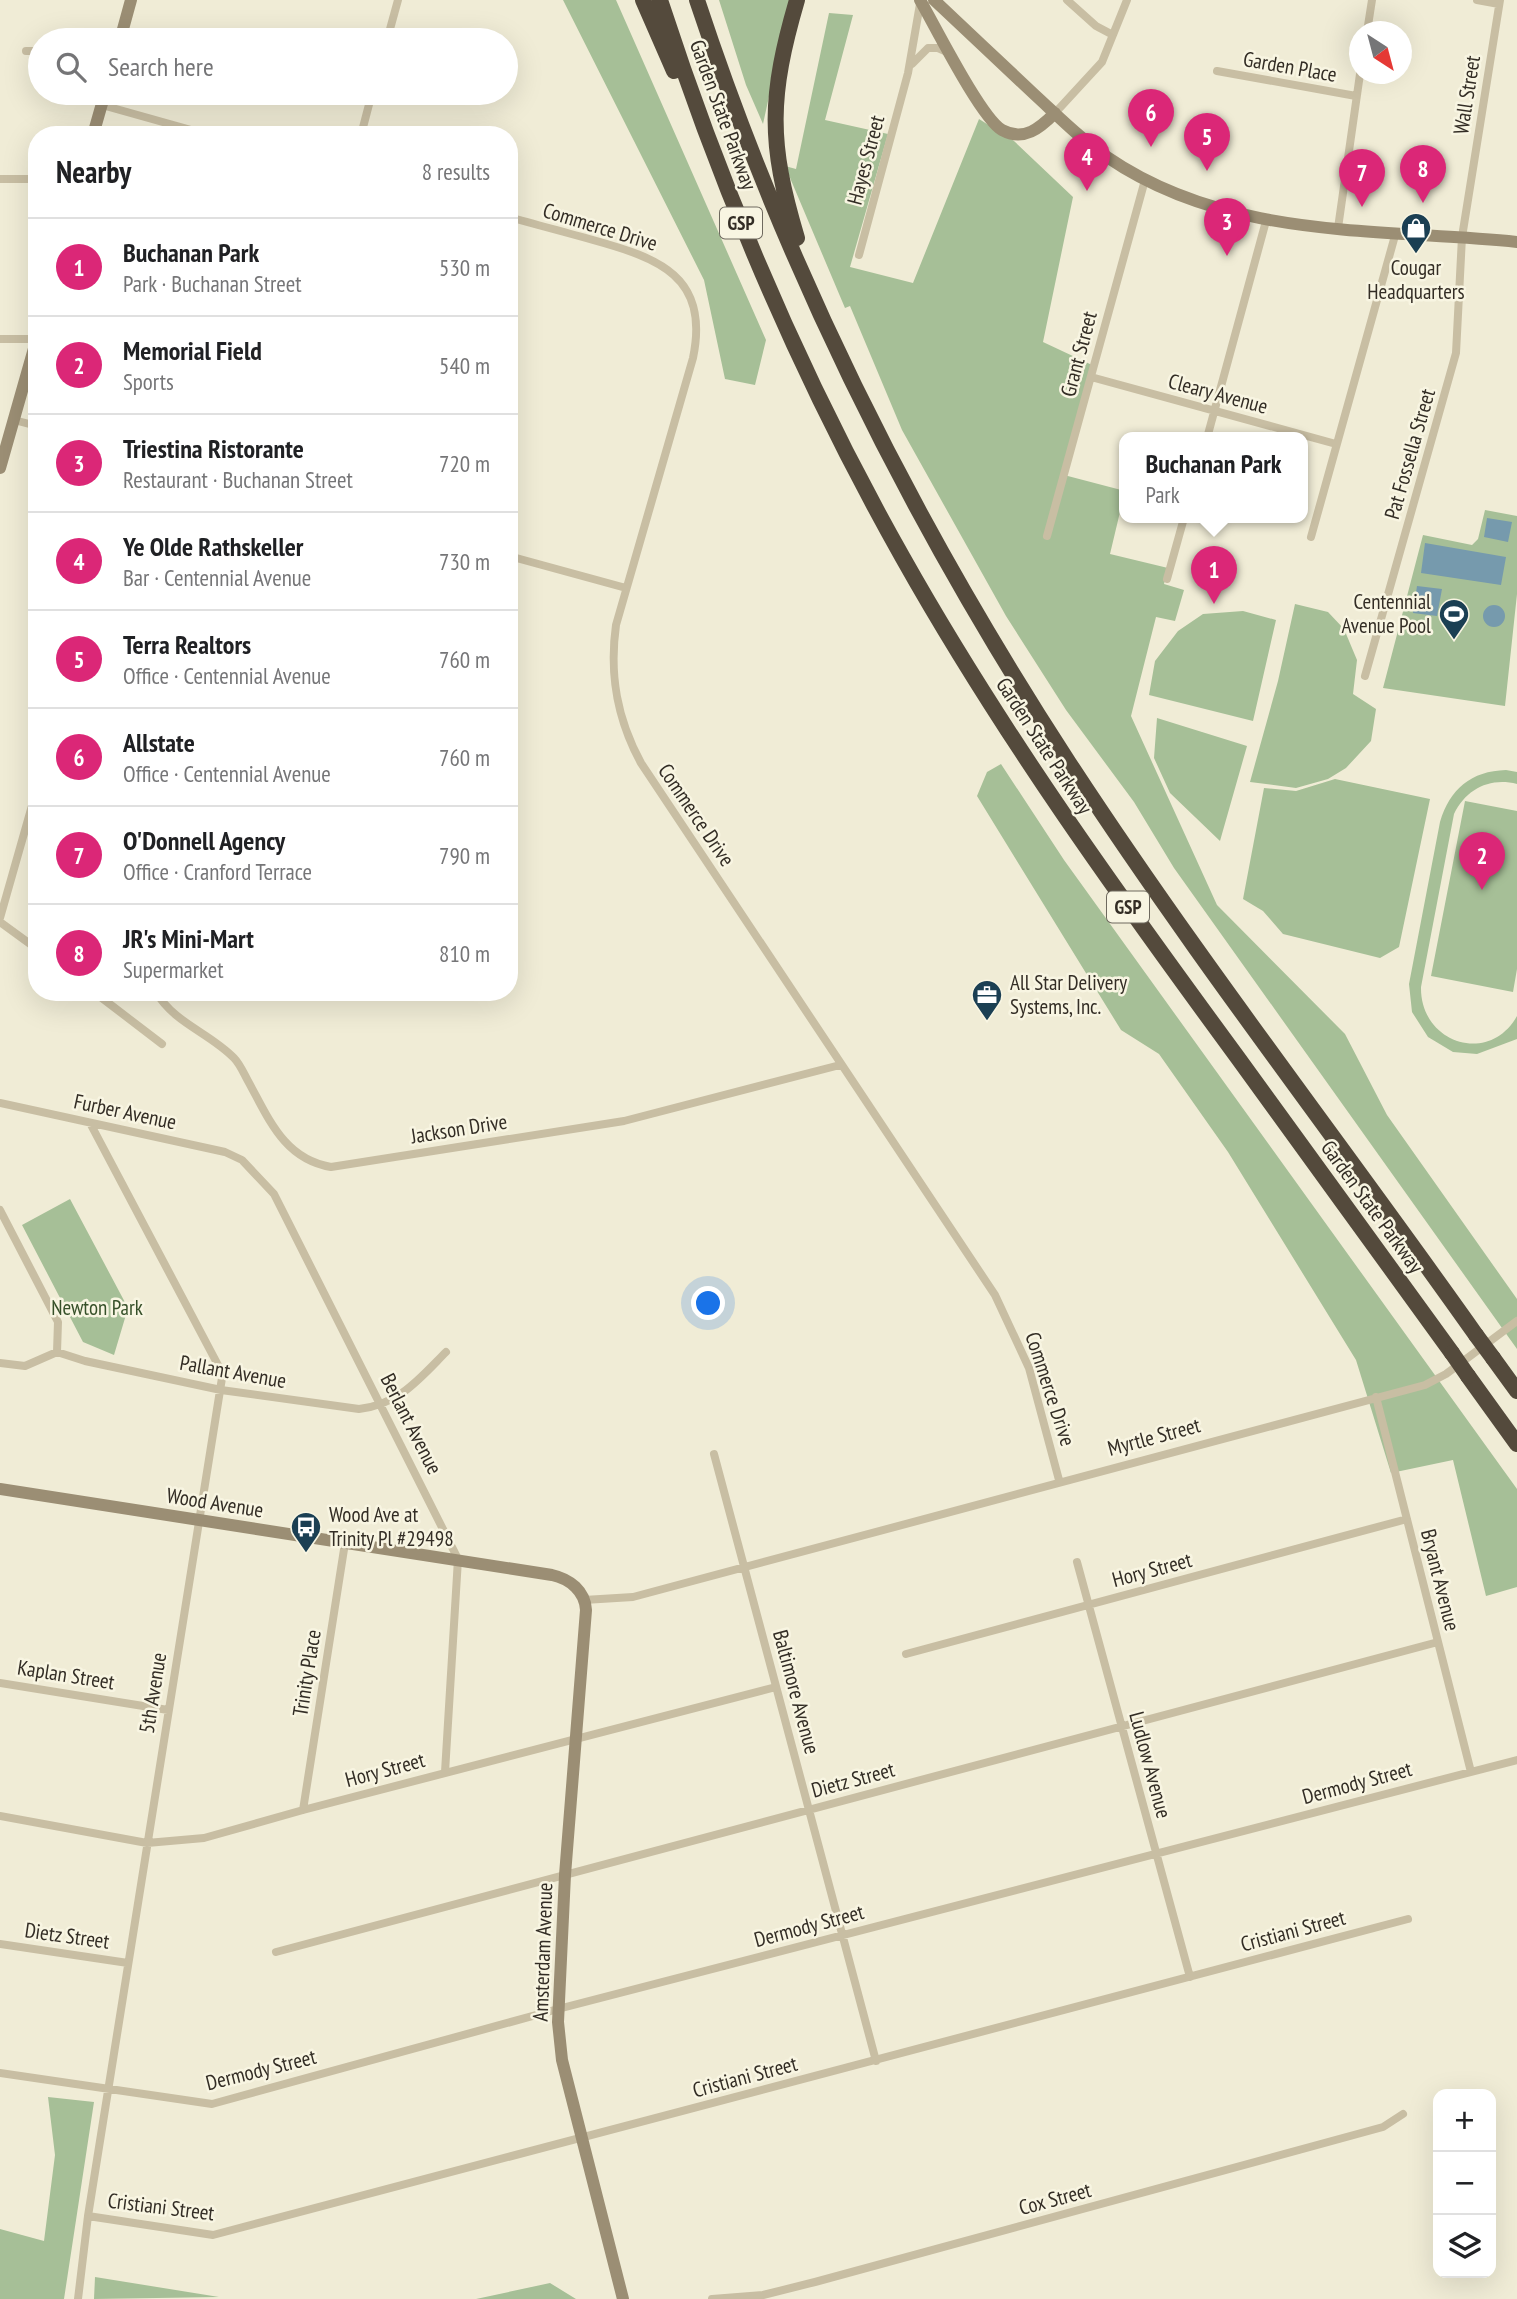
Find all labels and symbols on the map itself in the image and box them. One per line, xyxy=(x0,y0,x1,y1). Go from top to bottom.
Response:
north arrow xyxy=(1349,21,1412,84)
street label: Garden State Parkway xyxy=(684,36,763,194)
street label: Garden Place xyxy=(1241,45,1339,88)
street label: Wall Street xyxy=(1447,53,1486,136)
pin: 6 xyxy=(1128,89,1174,147)
street label: Hayes Street xyxy=(841,112,890,207)
pin: 5 xyxy=(1184,113,1230,171)
pin: 4 xyxy=(1064,133,1110,191)
pin: 8 xyxy=(1400,145,1446,203)
pin: 7 xyxy=(1339,149,1385,207)
street label: Commerce Drive xyxy=(540,196,661,257)
pin: 3 xyxy=(1204,198,1250,256)
road number: GSP xyxy=(720,208,762,238)
shop icon: Cougar Headquarters xyxy=(1399,211,1433,255)
place label: Cougar Headquarters xyxy=(1367,254,1465,305)
street label: Grant Street xyxy=(1054,308,1103,400)
street label: Cleary Avenue xyxy=(1166,367,1271,420)
street label: Pat Fossella Street xyxy=(1378,385,1441,522)
pin: 1 xyxy=(1191,546,1237,604)
place label: Centennial Avenue Pool xyxy=(1342,588,1431,639)
sports icon: Centennial Avenue Pool xyxy=(1437,597,1471,641)
street label: Garden State Parkway xyxy=(990,672,1099,819)
street label: Commerce Drive xyxy=(652,758,741,871)
pin: 2 xyxy=(1459,832,1505,890)
road number: GSP xyxy=(1107,892,1149,923)
place label: All Star Delivery Systems, Inc. xyxy=(1010,969,1127,1020)
office icon: All Star Delivery Systems, Inc. xyxy=(970,978,1004,1022)
street label: Furber Avenue xyxy=(71,1087,179,1136)
street label: Jackson Drive xyxy=(408,1108,509,1150)
street label: Garden State Parkway xyxy=(1315,1135,1430,1279)
your location xyxy=(691,1286,725,1320)
park label: Newton Park xyxy=(51,1294,143,1321)
street label: Commerce Drive xyxy=(1019,1328,1082,1449)
street label: Pallant Avenue xyxy=(178,1349,288,1394)
street label: Berlant Avenue xyxy=(375,1369,448,1479)
street label: Myrtle Street xyxy=(1105,1411,1203,1462)
street label: Wood Avenue xyxy=(165,1482,265,1523)
place label: Wood Ave at Trinity Pl #29498 xyxy=(329,1501,454,1552)
bus stop icon: Wood Ave at Trinity Pl #29498 xyxy=(289,1510,323,1554)
street label: Bryant Avenue xyxy=(1415,1526,1466,1634)
street label: Hory Street xyxy=(1109,1546,1195,1593)
street label: Baltimore Avenue xyxy=(767,1627,826,1757)
street label: Trinity Place xyxy=(286,1628,327,1718)
street label: 5th Avenue xyxy=(133,1651,172,1735)
street label: Kaplan Street xyxy=(16,1654,117,1696)
street label: Ludlow Avenue xyxy=(1123,1709,1178,1821)
street label: Hory Street xyxy=(342,1746,428,1793)
street label: Dietz Street xyxy=(808,1755,898,1804)
street label: Dermody Street xyxy=(1299,1755,1415,1810)
street label: Amsterdam Avenue xyxy=(527,1882,558,2022)
street label: Dermody Street xyxy=(751,1898,867,1953)
street label: Cristiani Street xyxy=(1238,1904,1348,1957)
street label: Dietz Street xyxy=(23,1916,111,1955)
street label: Dermody Street xyxy=(203,2043,319,2096)
street label: Cristiani Street xyxy=(690,2050,800,2103)
street label: Cox Street xyxy=(1016,2176,1094,2221)
street label: Cristiani Street xyxy=(106,2187,216,2226)

